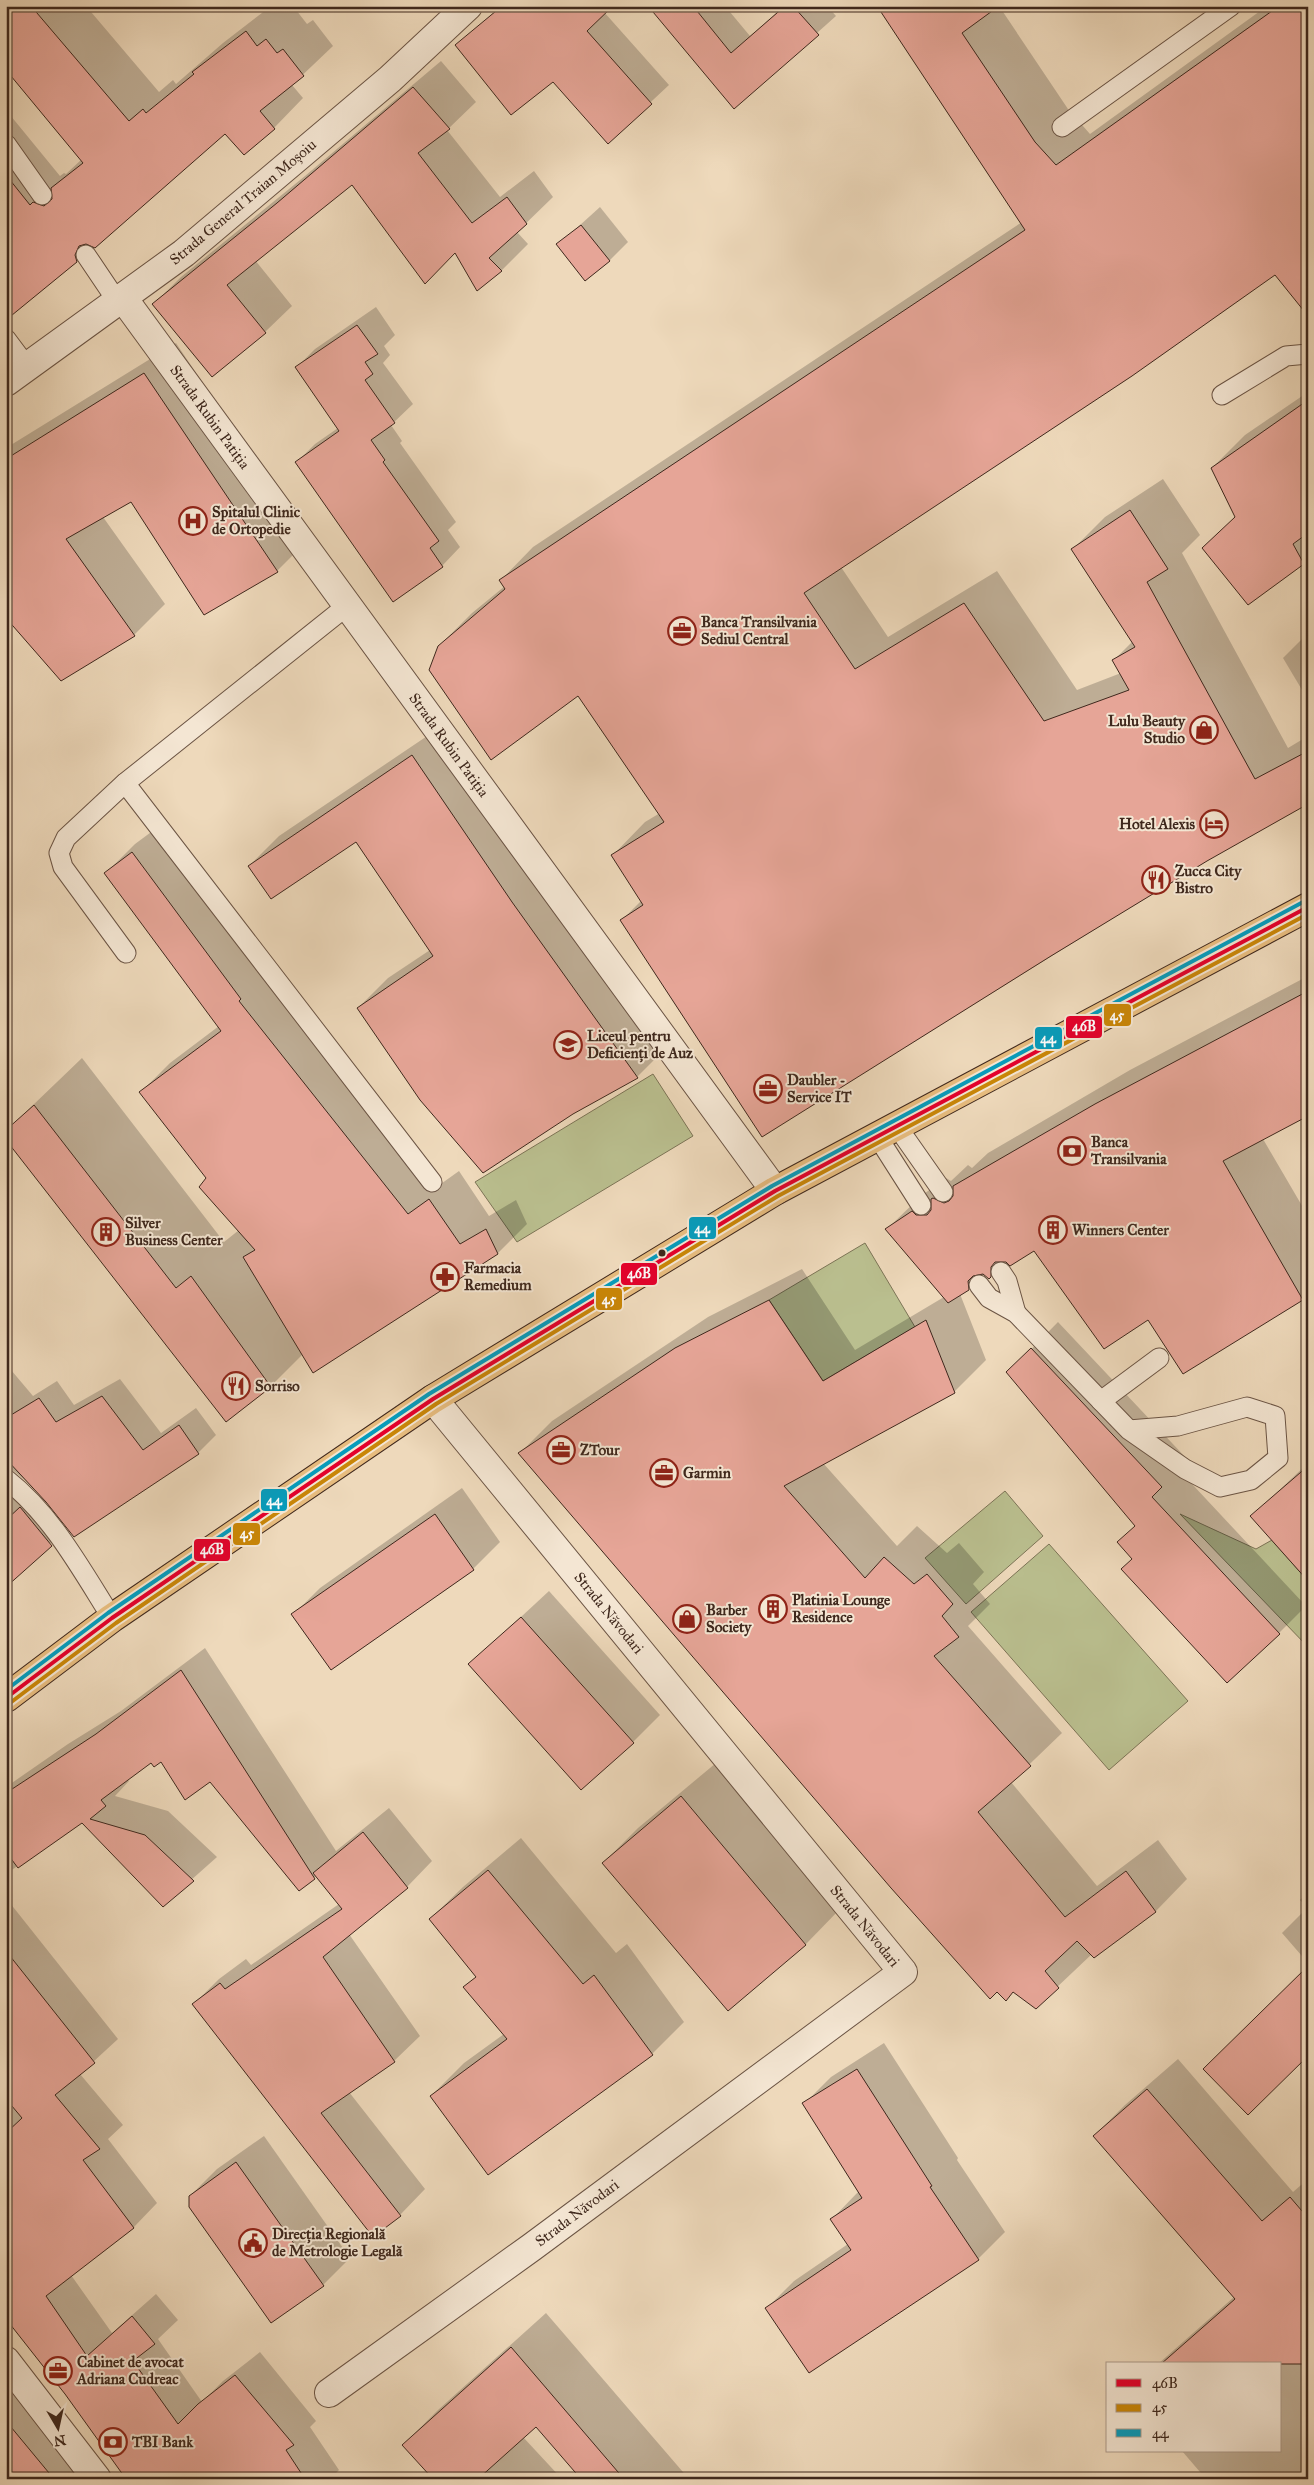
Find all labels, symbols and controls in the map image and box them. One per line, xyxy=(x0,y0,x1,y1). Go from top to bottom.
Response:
street label: Strada General Traian Moșoiu xyxy=(166,135,320,269)
street label: Strada Rubin Patiția xyxy=(166,362,254,473)
place label: Spitalul Clinic de Ortopedie xyxy=(212,503,301,539)
hospital icon: Spitalul Clinic de Ortopedie xyxy=(178,506,208,536)
place label: Banca Transilvania Sediul Central xyxy=(701,613,817,648)
office icon: Banca Transilvania Sediul Central xyxy=(667,616,697,646)
street label: Strada Rubin Patiția xyxy=(405,690,493,801)
place label: Lulu Beauty Studio xyxy=(1108,712,1186,747)
shop icon: Lulu Beauty Studio xyxy=(1189,715,1219,745)
hotel icon: Hotel Alexis xyxy=(1199,809,1229,839)
place label: Hotel Alexis xyxy=(1119,815,1196,833)
place label: Zucca City Bistro xyxy=(1175,862,1242,897)
restaurant icon: Zucca City Bistro xyxy=(1141,865,1171,895)
line badge: 45 xyxy=(1103,1003,1132,1027)
text: 45 xyxy=(1110,1007,1125,1025)
line badge: 46B xyxy=(1065,1015,1103,1039)
text: 46B xyxy=(1072,1018,1096,1036)
line badge: 44 xyxy=(1034,1026,1063,1050)
place label: Liceul pentru Deficienți de Auz xyxy=(587,1027,693,1063)
school or university icon: Liceul pentru Deficienți de Auz xyxy=(553,1030,583,1060)
text: 44 xyxy=(1040,1030,1057,1048)
place label: Daubler - Service IT xyxy=(787,1071,852,1106)
office icon: Daubler - Service IT xyxy=(753,1074,783,1104)
place label: Banca Transilvania xyxy=(1090,1133,1167,1168)
bank icon: Banca Transilvania xyxy=(1057,1136,1087,1166)
place label: Silver Business Center xyxy=(125,1214,223,1249)
building icon: Winners Center xyxy=(1038,1215,1068,1245)
line badge: 44 xyxy=(688,1216,717,1240)
building icon: Silver Business Center xyxy=(91,1217,121,1247)
text: 44 xyxy=(694,1220,711,1238)
place label: Winners Center xyxy=(1072,1221,1169,1239)
unlabelled marker xyxy=(657,1248,667,1258)
place label: Farmacia Remedium xyxy=(464,1259,532,1294)
pharmacy icon: Farmacia Remedium xyxy=(430,1262,460,1292)
line badge: 46B xyxy=(620,1262,658,1286)
text: 46B xyxy=(627,1265,651,1283)
line badge: 45 xyxy=(595,1287,623,1311)
text: 45 xyxy=(602,1291,617,1309)
restaurant icon: Sorriso xyxy=(221,1371,251,1401)
place label: Sorriso xyxy=(255,1377,300,1395)
office icon: ZTour xyxy=(546,1435,576,1465)
place label: ZTour xyxy=(580,1441,620,1459)
office icon: Garmin xyxy=(649,1458,679,1488)
place label: Garmin xyxy=(683,1464,732,1482)
line badge: 44 xyxy=(260,1488,288,1512)
text: 44 xyxy=(266,1492,283,1510)
line badge: 45 xyxy=(232,1522,261,1546)
text: 45 xyxy=(240,1525,255,1543)
line badge: 46B xyxy=(193,1538,231,1562)
text: 46B xyxy=(200,1541,224,1559)
street label: Strada Năvodari xyxy=(571,1568,647,1658)
place label: Platinia Lounge Residence xyxy=(792,1591,891,1626)
building icon: Platinia Lounge Residence xyxy=(758,1594,788,1624)
place label: Barber Society xyxy=(706,1601,752,1637)
shop icon: Barber Society xyxy=(672,1604,702,1634)
street label: Strada Năvodari xyxy=(827,1881,903,1971)
street label: Strada Năvodari xyxy=(532,2176,622,2250)
place label: Direcția Regională de Metrologie Legală xyxy=(272,2225,403,2261)
public building icon: Direcția Regională de Metrologie Legală xyxy=(238,2228,268,2258)
place label: Cabinet de avocat Adriana Cudreac xyxy=(76,2353,184,2388)
office icon: Cabinet de avocat Adriana Cudreac xyxy=(43,2356,73,2386)
legend xyxy=(1106,2362,1282,2452)
text: 46B xyxy=(1152,2374,1178,2392)
text: 45 xyxy=(1152,2398,1167,2416)
north arrow xyxy=(32,2402,82,2452)
text: 44 xyxy=(1152,2424,1169,2442)
bank icon: TBI Bank xyxy=(98,2427,128,2457)
text: N xyxy=(53,2431,67,2450)
place label: TBI Bank xyxy=(131,2433,194,2451)

